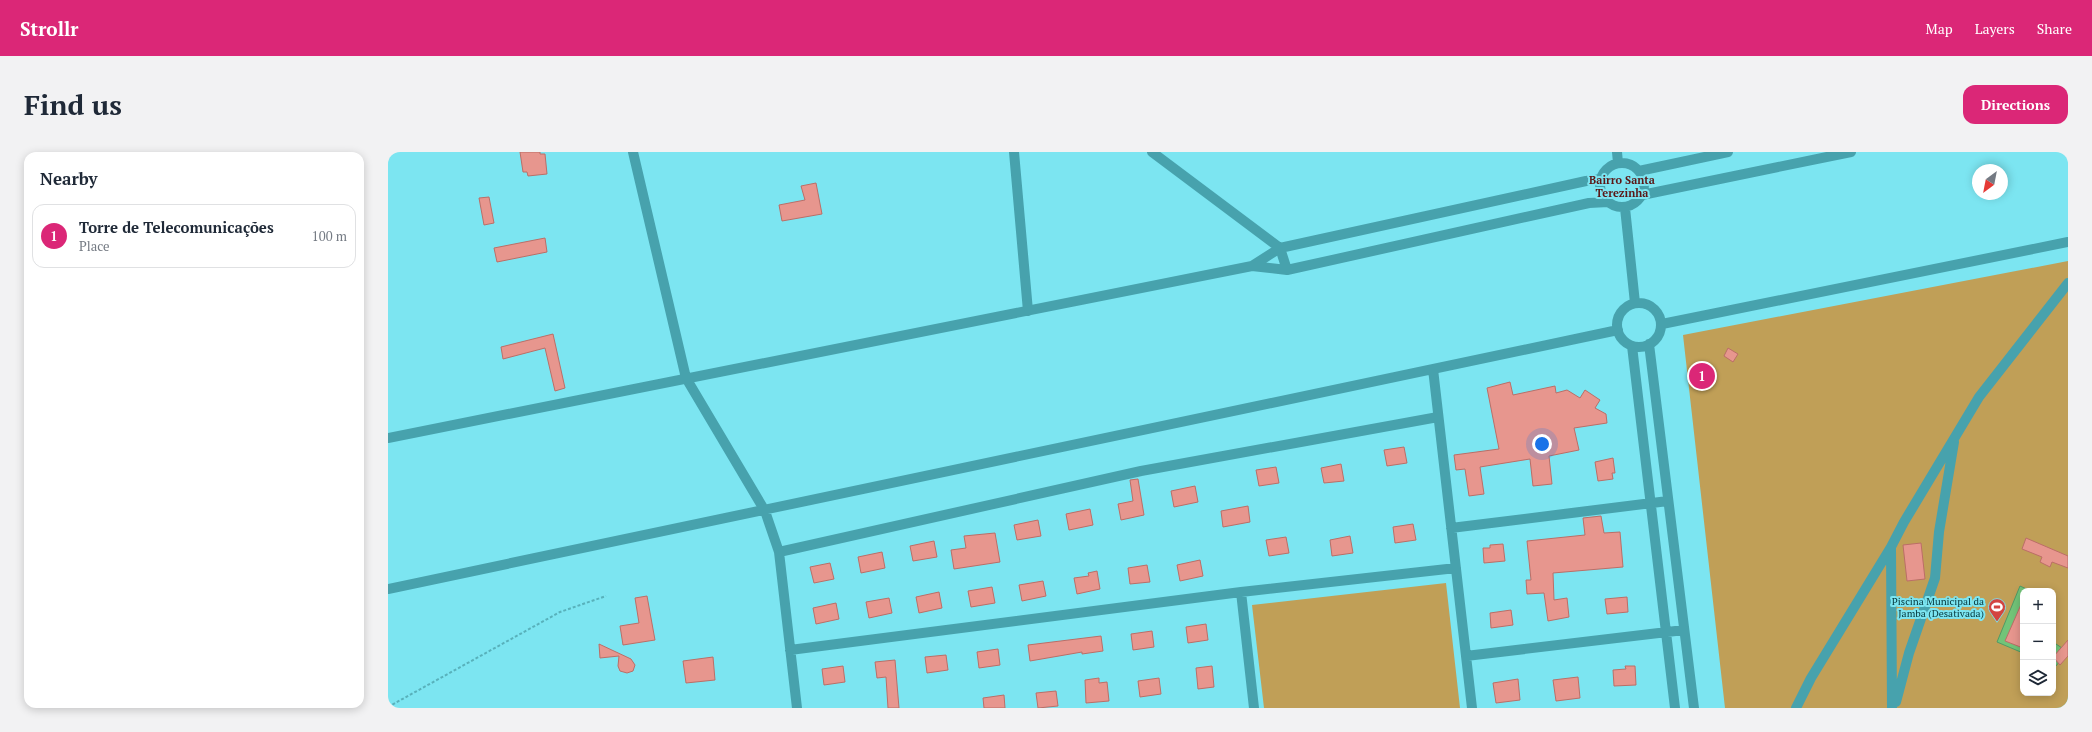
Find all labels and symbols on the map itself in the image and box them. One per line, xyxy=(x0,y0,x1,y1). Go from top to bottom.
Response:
north arrow xyxy=(1972,164,2008,200)
district label: Bairro Santa Terezinha xyxy=(1589,173,1655,200)
pin: 1 xyxy=(1689,361,1715,391)
your location xyxy=(1532,434,1552,454)
place label: Piscina Municipal da Jamba (Desativada) xyxy=(1892,595,1984,620)
sports icon: Piscina Municipal da Jamba (Desativada) xyxy=(1987,597,2007,622)

